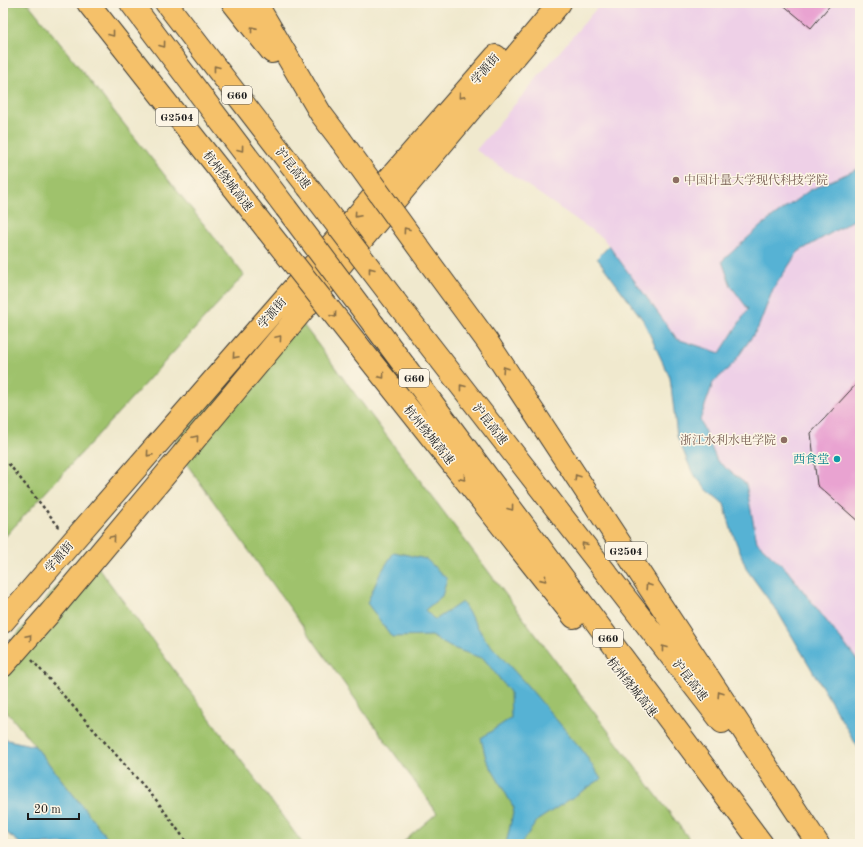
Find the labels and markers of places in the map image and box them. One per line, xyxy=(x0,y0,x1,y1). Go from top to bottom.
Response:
place label: 中国计量大学现代科技学院 xyxy=(684,173,828,187)
marker: 中国计量大学现代科技学院 xyxy=(671,175,681,185)
place label: 浙江水利水电学院 xyxy=(680,433,776,447)
marker: 浙江水利水电学院 xyxy=(779,435,789,445)
place label: 西食堂 xyxy=(793,452,829,466)
marker: 西食堂 xyxy=(832,454,842,464)

